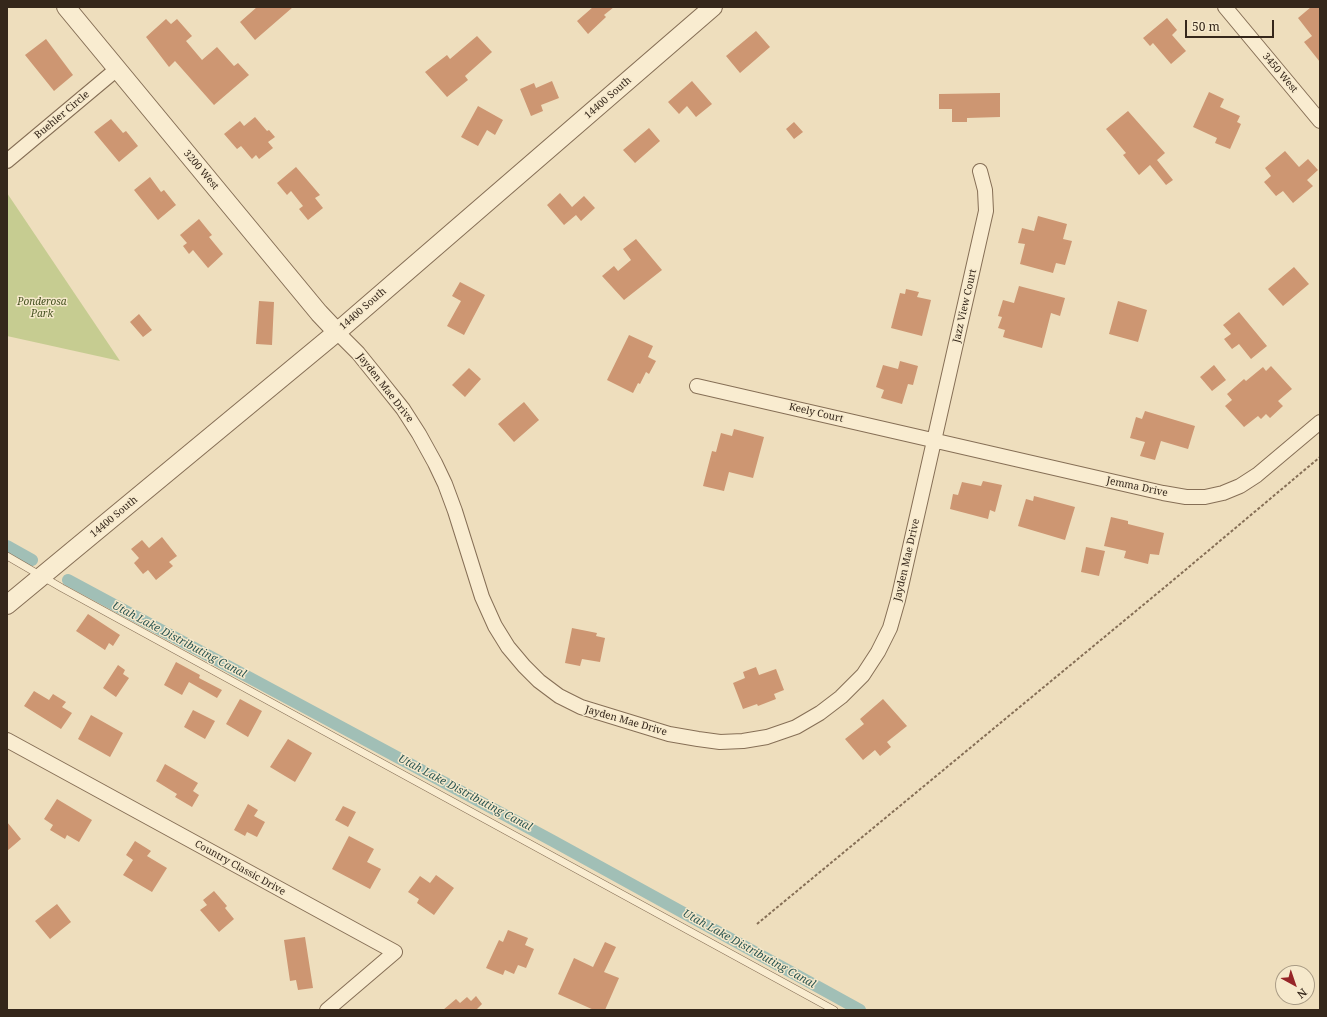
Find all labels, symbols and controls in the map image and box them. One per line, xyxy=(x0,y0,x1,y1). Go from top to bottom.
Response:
scale bar xyxy=(1187,12,1276,38)
text: 50 m xyxy=(1192,18,1220,35)
street label: 3450 West xyxy=(1260,51,1300,95)
street label: 14400 South xyxy=(582,74,634,122)
street label: Buehler Circle xyxy=(32,89,92,141)
street label: 3200 West xyxy=(181,148,221,192)
street label: Jazz View Court xyxy=(951,268,979,344)
street label: 14400 South xyxy=(337,285,389,333)
park label: Ponderosa Park xyxy=(17,296,67,320)
street label: Jayden Mae Drive xyxy=(354,351,416,425)
street label: Keely Court xyxy=(788,401,844,425)
street label: Jemma Drive xyxy=(1105,475,1169,499)
street label: 14400 South xyxy=(88,494,140,540)
street label: Jayden Mae Drive xyxy=(892,517,922,603)
water label: Utah Lake Distributing Canal xyxy=(110,599,248,681)
street label: Jayden Mae Drive xyxy=(584,704,668,738)
water label: Utah Lake Distributing Canal xyxy=(396,752,534,834)
street label: Country Classic Drive xyxy=(192,838,288,898)
water label: Utah Lake Distributing Canal xyxy=(680,907,818,991)
north arrow xyxy=(1275,965,1315,1005)
text: N xyxy=(1294,985,1311,1002)

